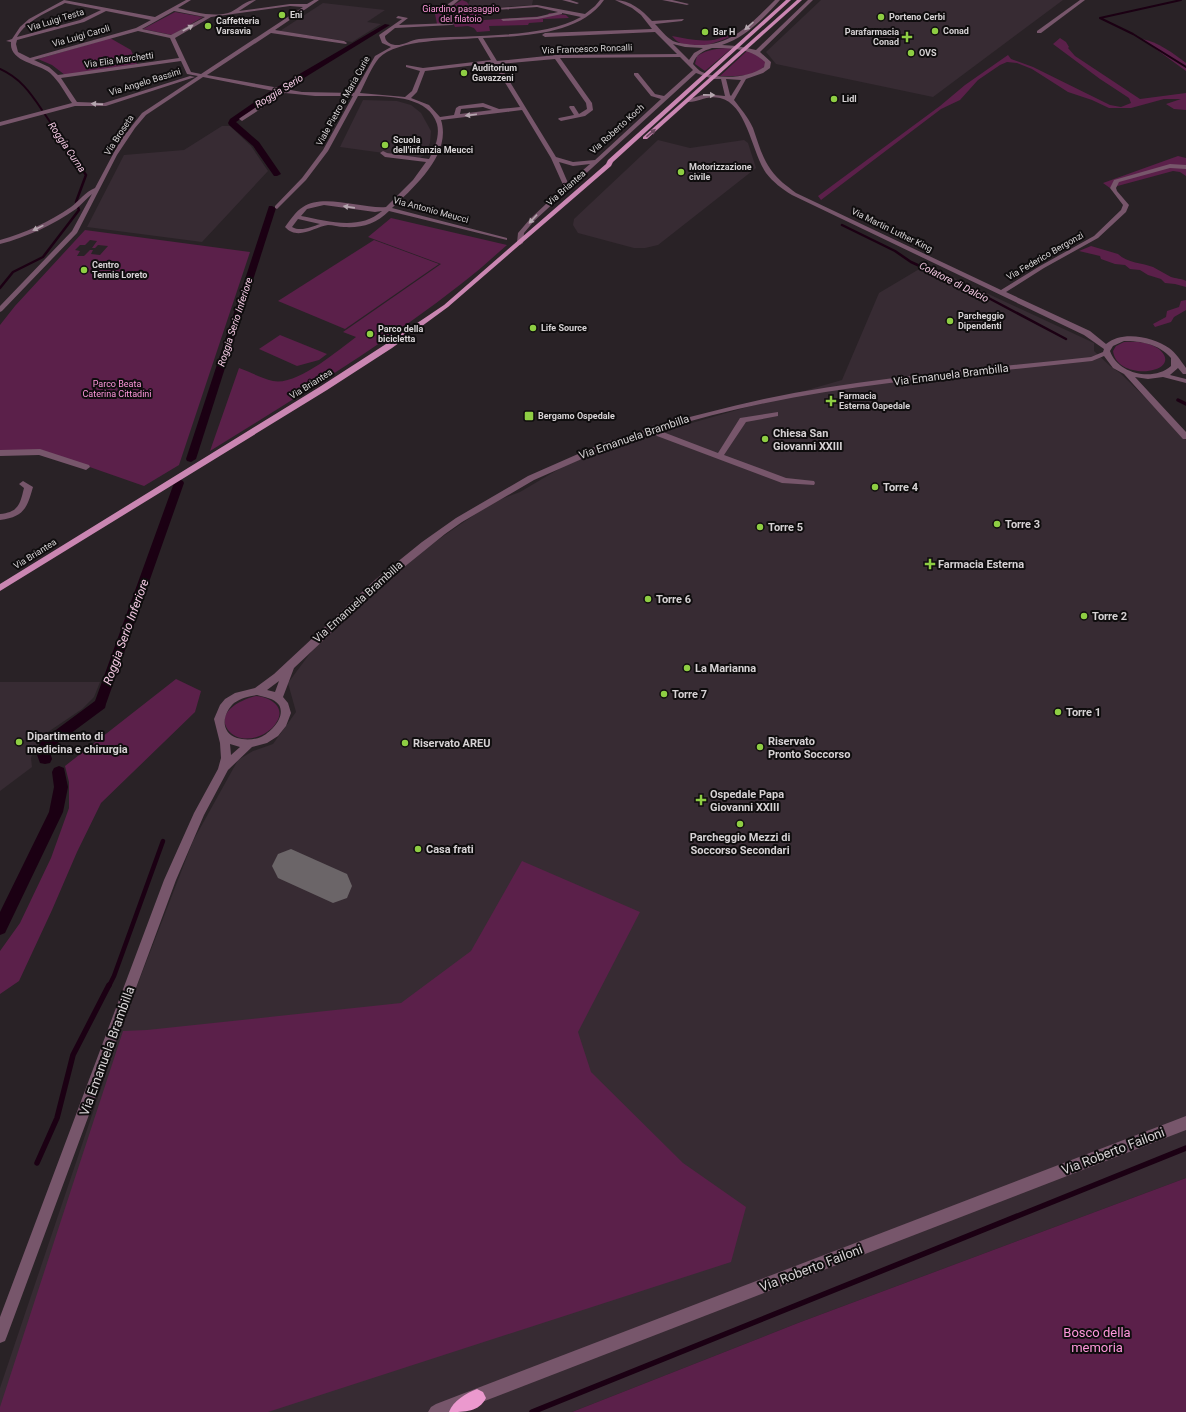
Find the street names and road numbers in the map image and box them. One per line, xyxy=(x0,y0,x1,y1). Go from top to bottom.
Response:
street label: Via Luigi Testa xyxy=(27,7,85,33)
street label: Via Luigi Caroli xyxy=(51,23,111,49)
street label: Via Francesco Roncalli xyxy=(542,42,632,56)
street label: Via Elia Marchetti xyxy=(84,50,154,70)
street label: Viale Pietro e Maria Curie xyxy=(314,54,372,148)
street label: Via Angelo Bassini xyxy=(108,66,182,98)
street label: Via Roberto Koch xyxy=(588,102,646,156)
street label: Via Broseta xyxy=(102,113,136,157)
street label: Via Briantea xyxy=(544,168,588,208)
street label: Via Antonio Meucci xyxy=(392,195,470,225)
street label: Via Martin Luther King xyxy=(850,206,934,254)
street label: Via Federico Bergonzi xyxy=(1005,230,1085,282)
street label: Via Emanuela Brambilla xyxy=(893,361,1009,389)
street label: Via Briantea xyxy=(288,367,334,401)
street label: Via Emanuela Brambilla xyxy=(577,412,691,462)
street label: Via Briantea xyxy=(12,537,58,571)
street label: Via Emanuela Brambilla xyxy=(311,558,405,646)
street label: Via Emanuela Brambilla xyxy=(77,984,137,1118)
street label: Via Roberto Failoni xyxy=(1059,1124,1167,1178)
street label: Via Roberto Failoni xyxy=(757,1241,865,1295)

